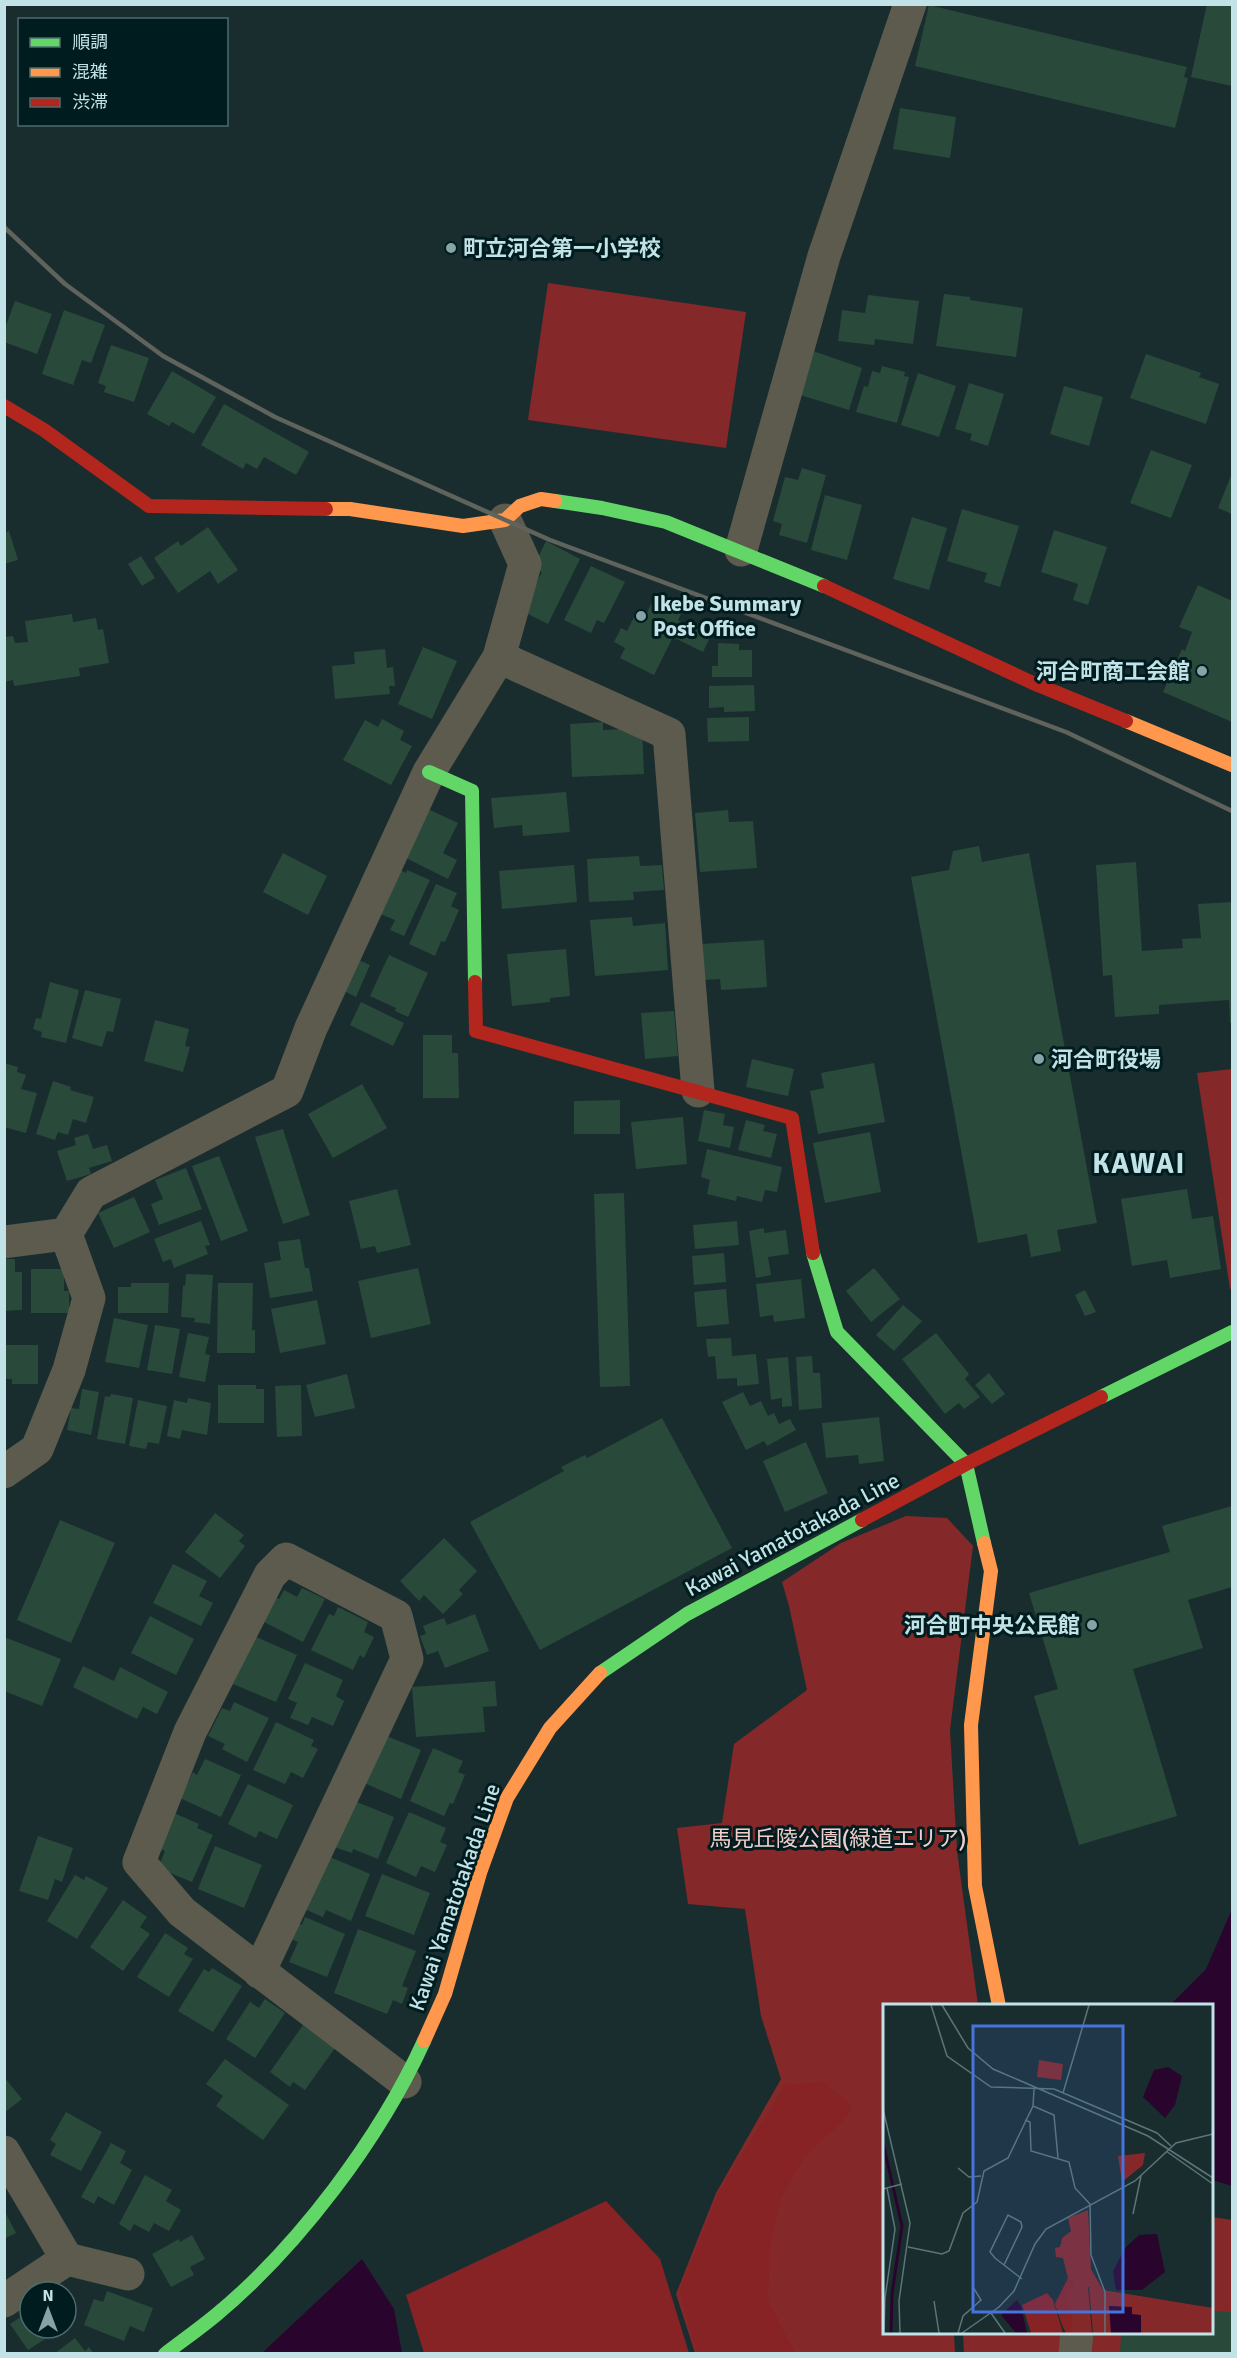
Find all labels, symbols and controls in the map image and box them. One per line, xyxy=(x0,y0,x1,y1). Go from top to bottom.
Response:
legend xyxy=(18,18,228,126)
text: 順調 xyxy=(72,31,108,53)
text: 混雑 xyxy=(72,61,108,83)
text: 渋滞 xyxy=(72,91,108,113)
place label: 町立河合第一小学校 xyxy=(463,235,661,262)
marker: 町立河合第一小学校 xyxy=(444,241,458,255)
place label: Ikebe Summary Post Office xyxy=(653,590,801,642)
marker: Ikebe Summary Post Office xyxy=(634,609,648,623)
place label: 河合町商工会館 xyxy=(1036,658,1190,685)
marker: 河合町商工会館 xyxy=(1195,664,1209,678)
place label: 河合町役場 xyxy=(1051,1046,1161,1073)
marker: 河合町役場 xyxy=(1032,1052,1046,1066)
district label: KAWAI xyxy=(1092,1147,1186,1181)
street label: Kawai Yamatotakada Line xyxy=(680,1466,904,1602)
place label: 河合町中央公民館 xyxy=(904,1612,1080,1639)
marker: 河合町中央公民館 xyxy=(1085,1618,1099,1632)
street label: Kawai Yamatotakada Line xyxy=(403,1780,506,2014)
park label: 馬見丘陵公園(緑道エリア) xyxy=(710,1825,966,1852)
inset map xyxy=(883,2004,1213,2334)
north arrow xyxy=(18,2280,78,2340)
text: N xyxy=(42,2286,54,2306)

